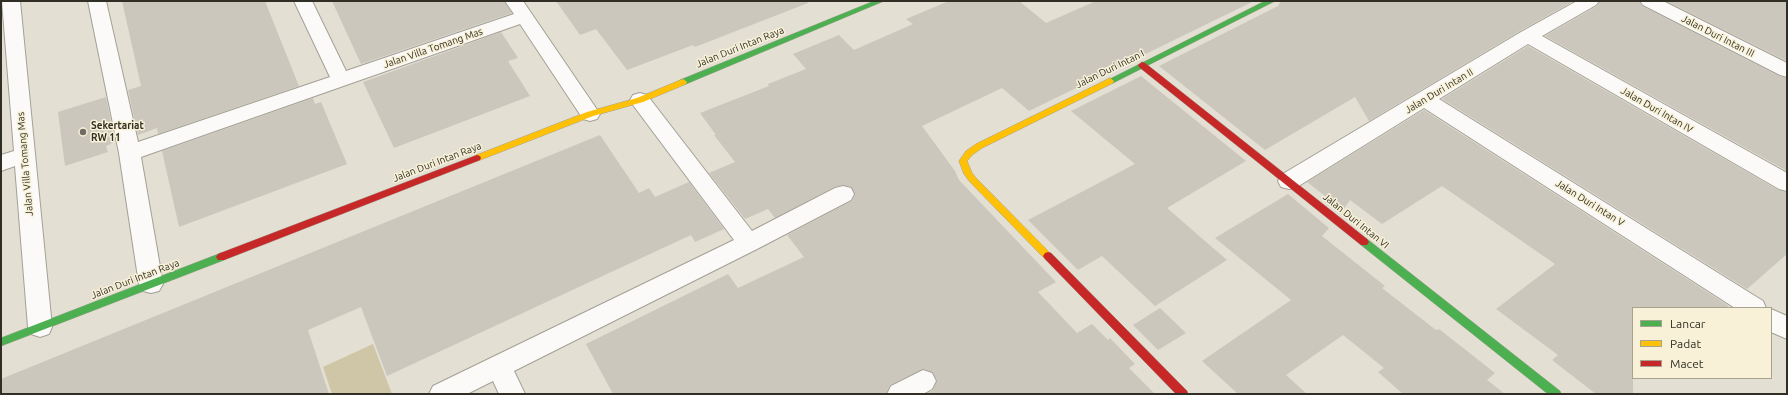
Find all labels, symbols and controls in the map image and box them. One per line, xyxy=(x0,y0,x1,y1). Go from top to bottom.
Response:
street label: Jalan Duri Intan III xyxy=(1680,12,1756,60)
street label: Jalan Duri Intan Raya xyxy=(694,24,786,70)
street label: Jalan Villa Tomang Mas xyxy=(382,25,484,71)
street label: Jalan Duri Intan I xyxy=(1074,47,1146,91)
street label: Jalan Duri Intan II xyxy=(1403,66,1475,116)
street label: Jalan Duri Intan IV xyxy=(1619,84,1695,136)
street label: Jalan Villa Tomang Mas xyxy=(14,112,36,216)
place label: Sekertariat RW 11 xyxy=(91,120,144,144)
marker: Sekertariat RW 11 xyxy=(78,127,88,137)
street label: Jalan Duri Intan Raya xyxy=(391,140,483,184)
street label: Jalan Duri Intan V xyxy=(1553,177,1627,229)
street label: Jalan Duri Intan VI xyxy=(1321,191,1391,251)
street label: Jalan Duri Intan Raya xyxy=(89,257,181,301)
legend xyxy=(1632,307,1772,379)
text: Lancar xyxy=(1670,317,1705,330)
text: Padat xyxy=(1670,337,1701,350)
text: Macet xyxy=(1670,357,1703,370)

